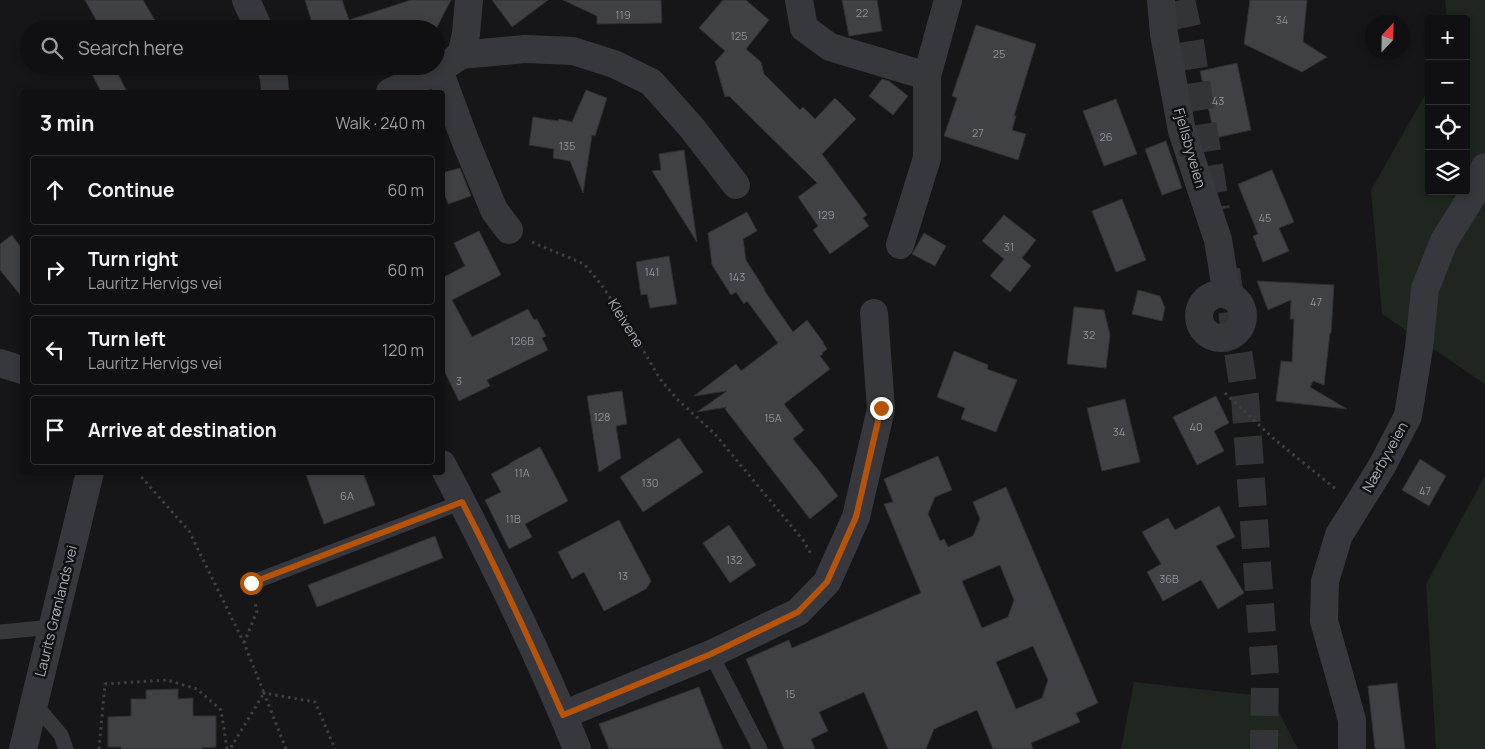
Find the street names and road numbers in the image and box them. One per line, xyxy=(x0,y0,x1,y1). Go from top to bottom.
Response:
street label: Fjellsbyveien xyxy=(1170,106,1211,190)
street label: Kleivene xyxy=(604,295,649,351)
street label: Nærbyveien xyxy=(1357,418,1412,495)
street label: Laurits Grønlands vei xyxy=(30,543,81,679)

